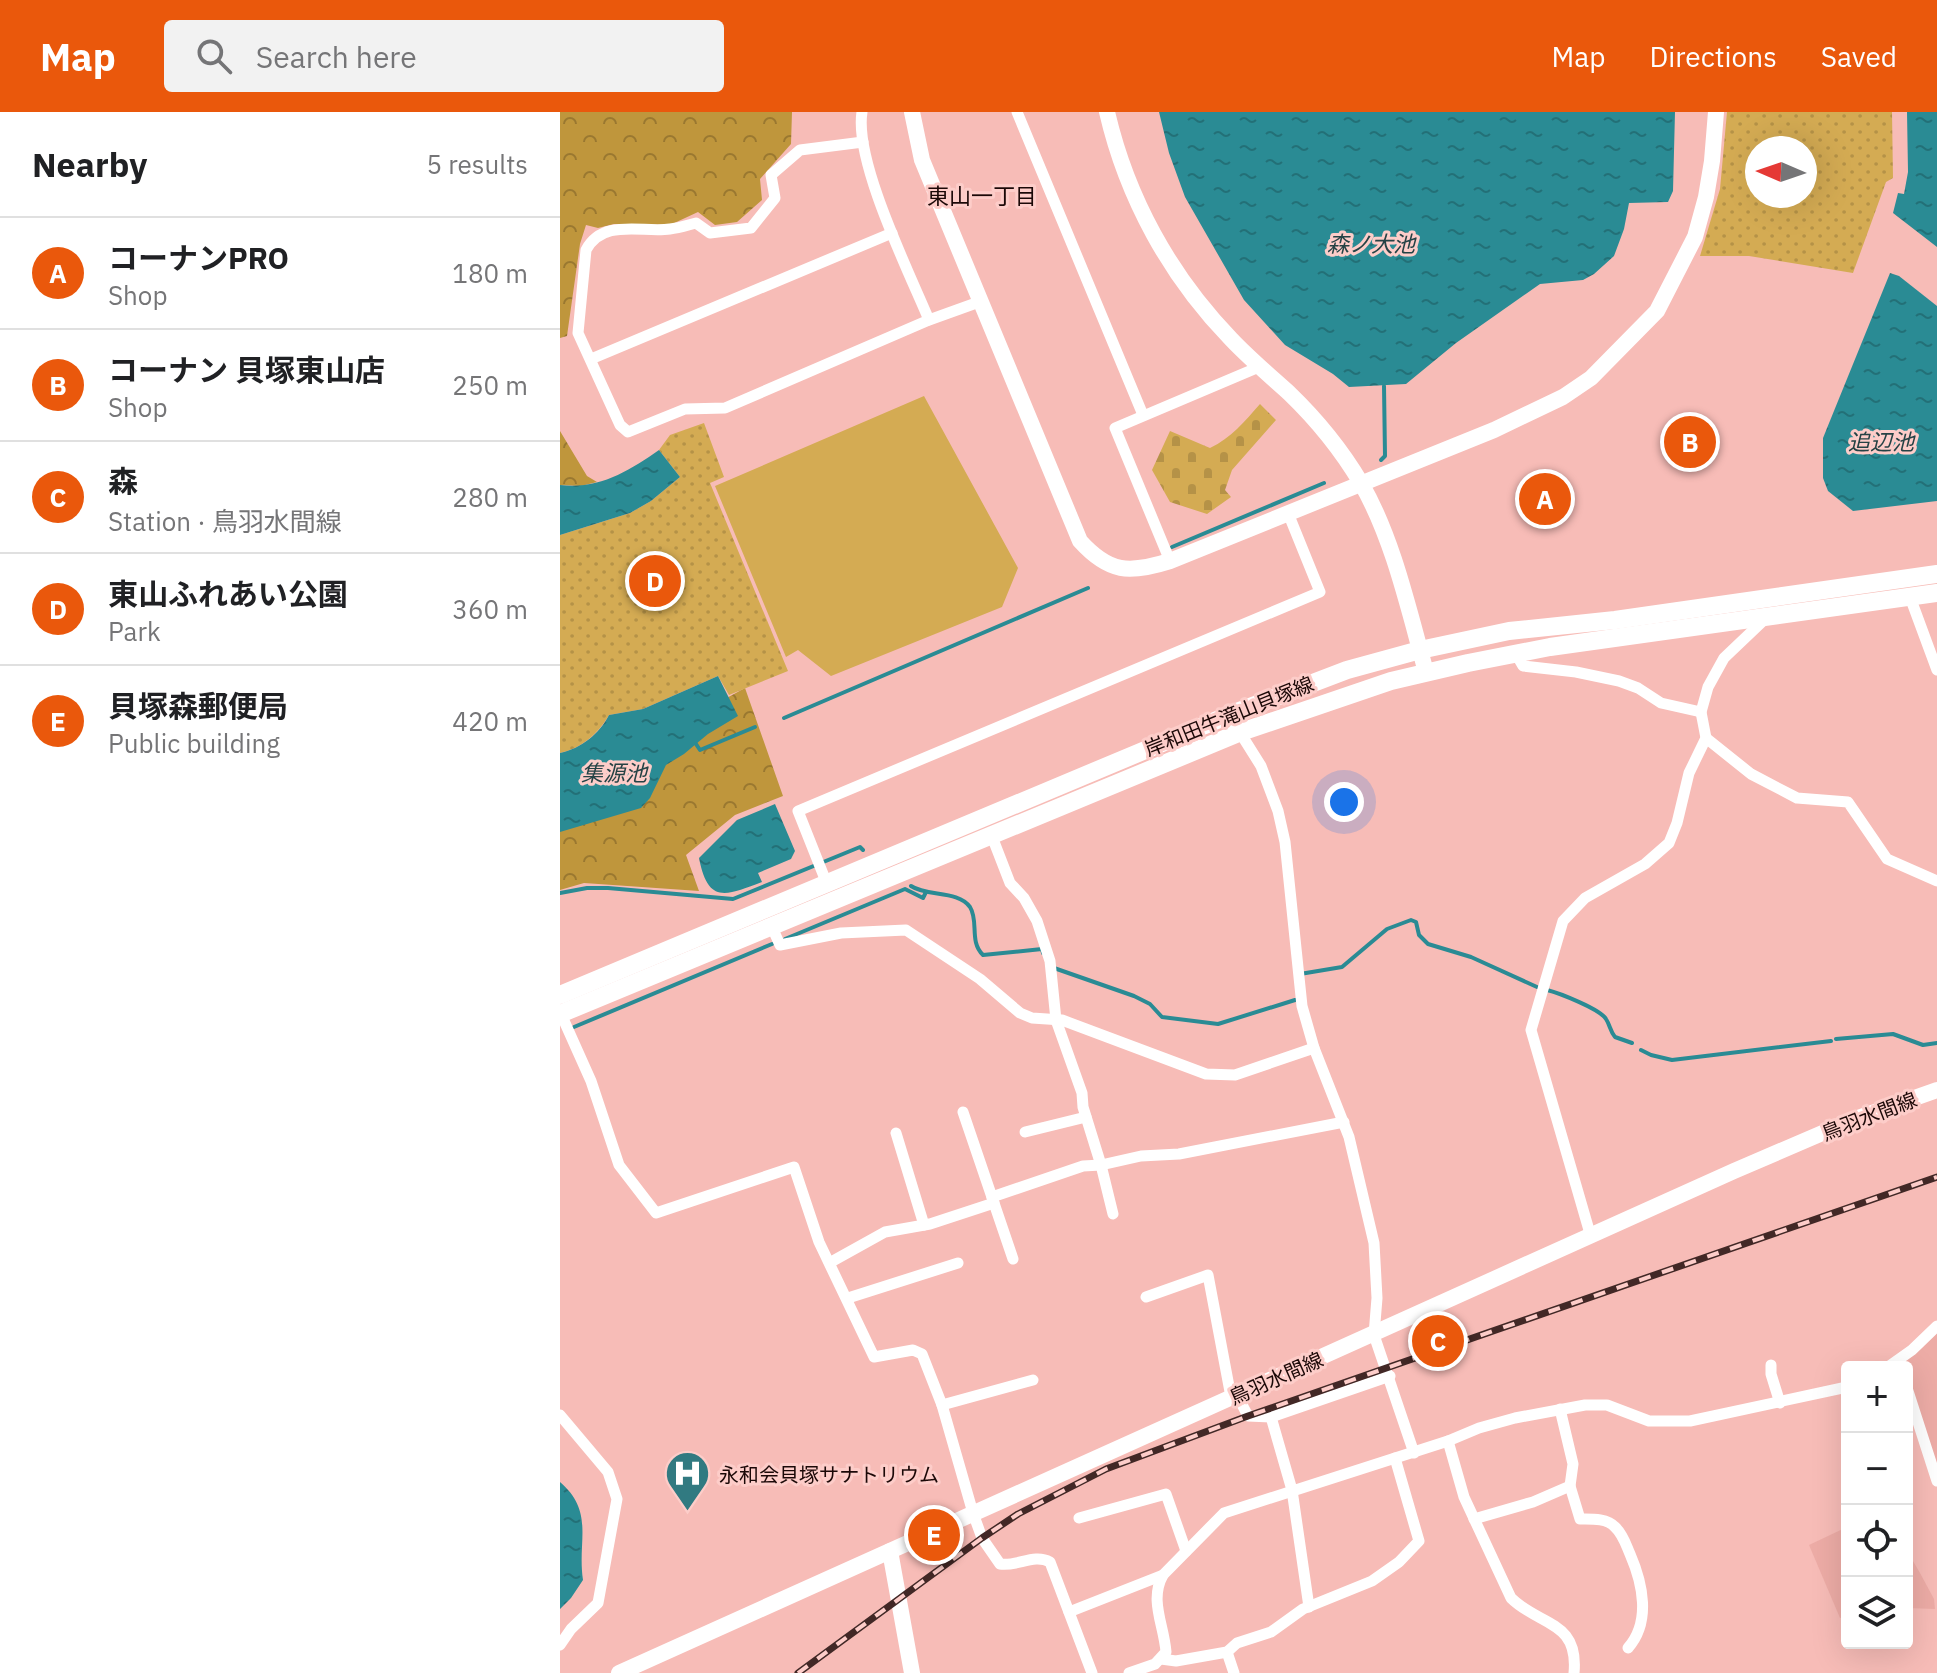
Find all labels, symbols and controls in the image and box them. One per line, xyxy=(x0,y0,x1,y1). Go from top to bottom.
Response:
search box xyxy=(164,20,724,92)
text: Map xyxy=(40,32,116,81)
icon: search xyxy=(192,34,236,78)
text: Search here xyxy=(256,37,417,76)
text: Map xyxy=(1551,38,1605,75)
text: Directions xyxy=(1649,38,1777,75)
text: Saved xyxy=(1821,38,1897,75)
north arrow xyxy=(1745,136,1817,208)
text: Nearby xyxy=(32,142,147,186)
text: 5 results xyxy=(426,147,528,181)
district label: 東山一丁目 xyxy=(927,181,1037,210)
water label: 森ノ大池 xyxy=(1327,229,1417,258)
text: コーナンPRO xyxy=(108,238,289,277)
text: A xyxy=(49,256,67,290)
text: 180 m xyxy=(452,256,528,290)
text: Shop xyxy=(108,278,168,312)
text: コーナン 貝塚東山店 xyxy=(108,350,385,389)
text: B xyxy=(49,368,67,402)
text: 250 m xyxy=(452,368,528,402)
text: Shop xyxy=(108,390,168,424)
pin: B xyxy=(1664,412,1716,472)
water label: 追辺池 xyxy=(1848,427,1916,456)
text: 森 xyxy=(108,461,138,500)
pin: A xyxy=(1519,469,1571,529)
text: C xyxy=(50,480,66,514)
text: 280 m xyxy=(452,480,528,514)
text: Station · 鳥羽水間線 xyxy=(108,504,342,538)
pin: D xyxy=(629,551,681,611)
text: 東山ふれあい公園 xyxy=(108,574,348,613)
text: D xyxy=(49,592,67,626)
text: 360 m xyxy=(452,592,528,626)
text: Park xyxy=(108,614,161,648)
street label: 岸和田牛滝山貝塚線 xyxy=(1140,670,1318,762)
text: 貝塚森郵便局 xyxy=(108,686,288,725)
text: E xyxy=(50,704,66,738)
text: 420 m xyxy=(452,704,528,738)
text: Public building xyxy=(108,726,280,760)
water label: 集源池 xyxy=(581,758,649,787)
your location xyxy=(1324,782,1364,822)
street label: 鳥羽水間線 xyxy=(1817,1085,1921,1147)
pin: C xyxy=(1412,1311,1464,1371)
street label: 鳥羽水間線 xyxy=(1225,1345,1327,1411)
map controls xyxy=(1841,1361,1913,1649)
button: + xyxy=(1841,1361,1913,1433)
button: − xyxy=(1841,1433,1913,1505)
hospital icon: 永和会貝塚サナトリウム xyxy=(664,1450,712,1513)
place label: 永和会貝塚サナトリウム xyxy=(719,1461,939,1488)
pin: E xyxy=(908,1505,960,1565)
button: locate xyxy=(1841,1505,1913,1577)
button: layers xyxy=(1841,1577,1913,1649)

